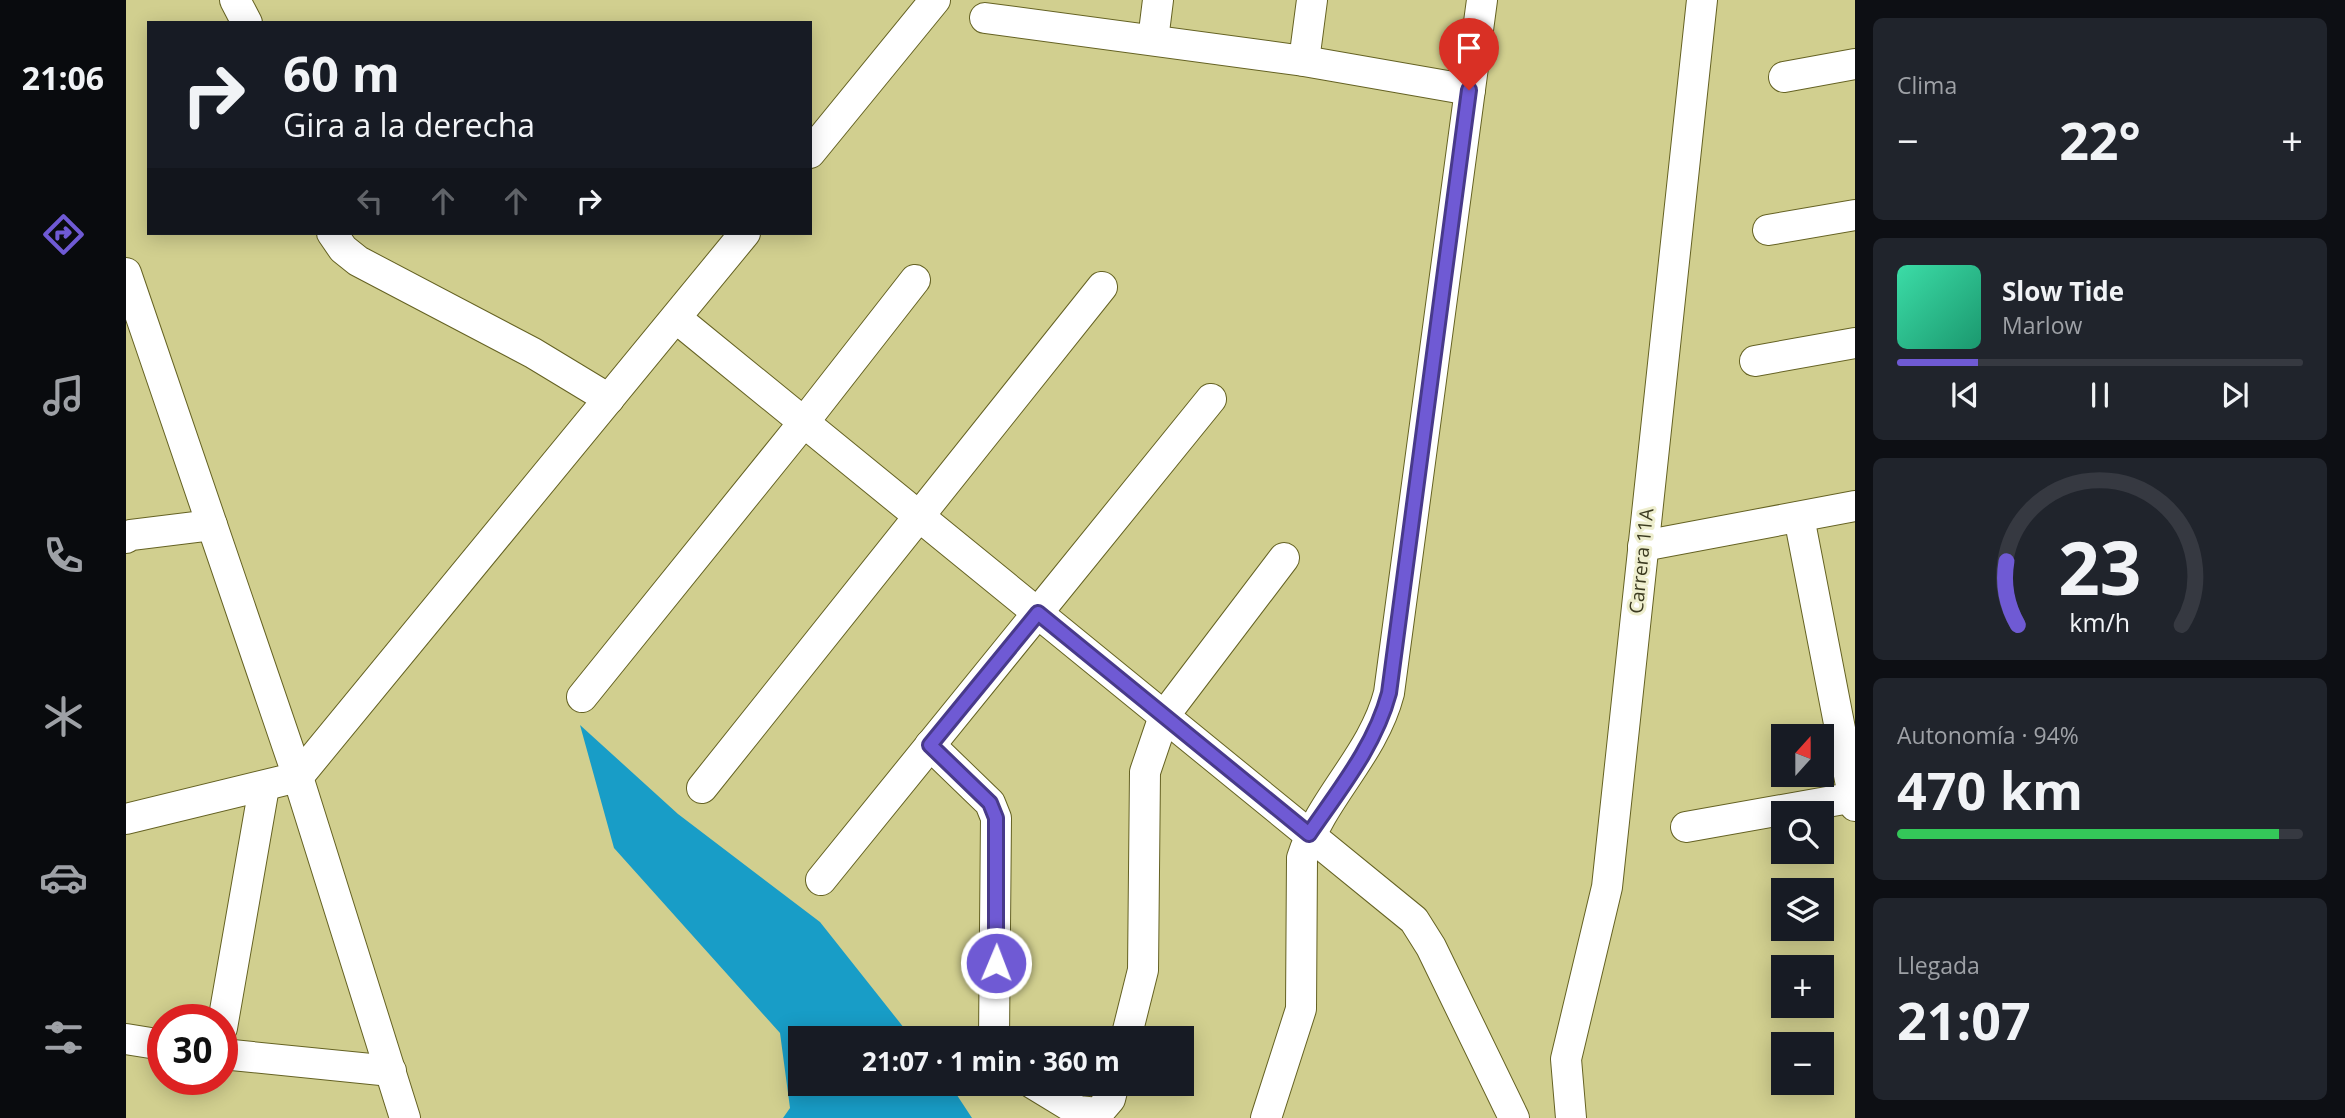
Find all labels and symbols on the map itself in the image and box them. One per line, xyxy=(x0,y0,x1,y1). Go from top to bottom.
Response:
pin xyxy=(1439,18,1499,90)
street label: Carrera 11A xyxy=(1623,507,1659,615)
north arrow xyxy=(1771,724,1834,788)
position arrow xyxy=(959,926,1033,1000)
speed limit sign: 30 xyxy=(147,1004,238,1095)

